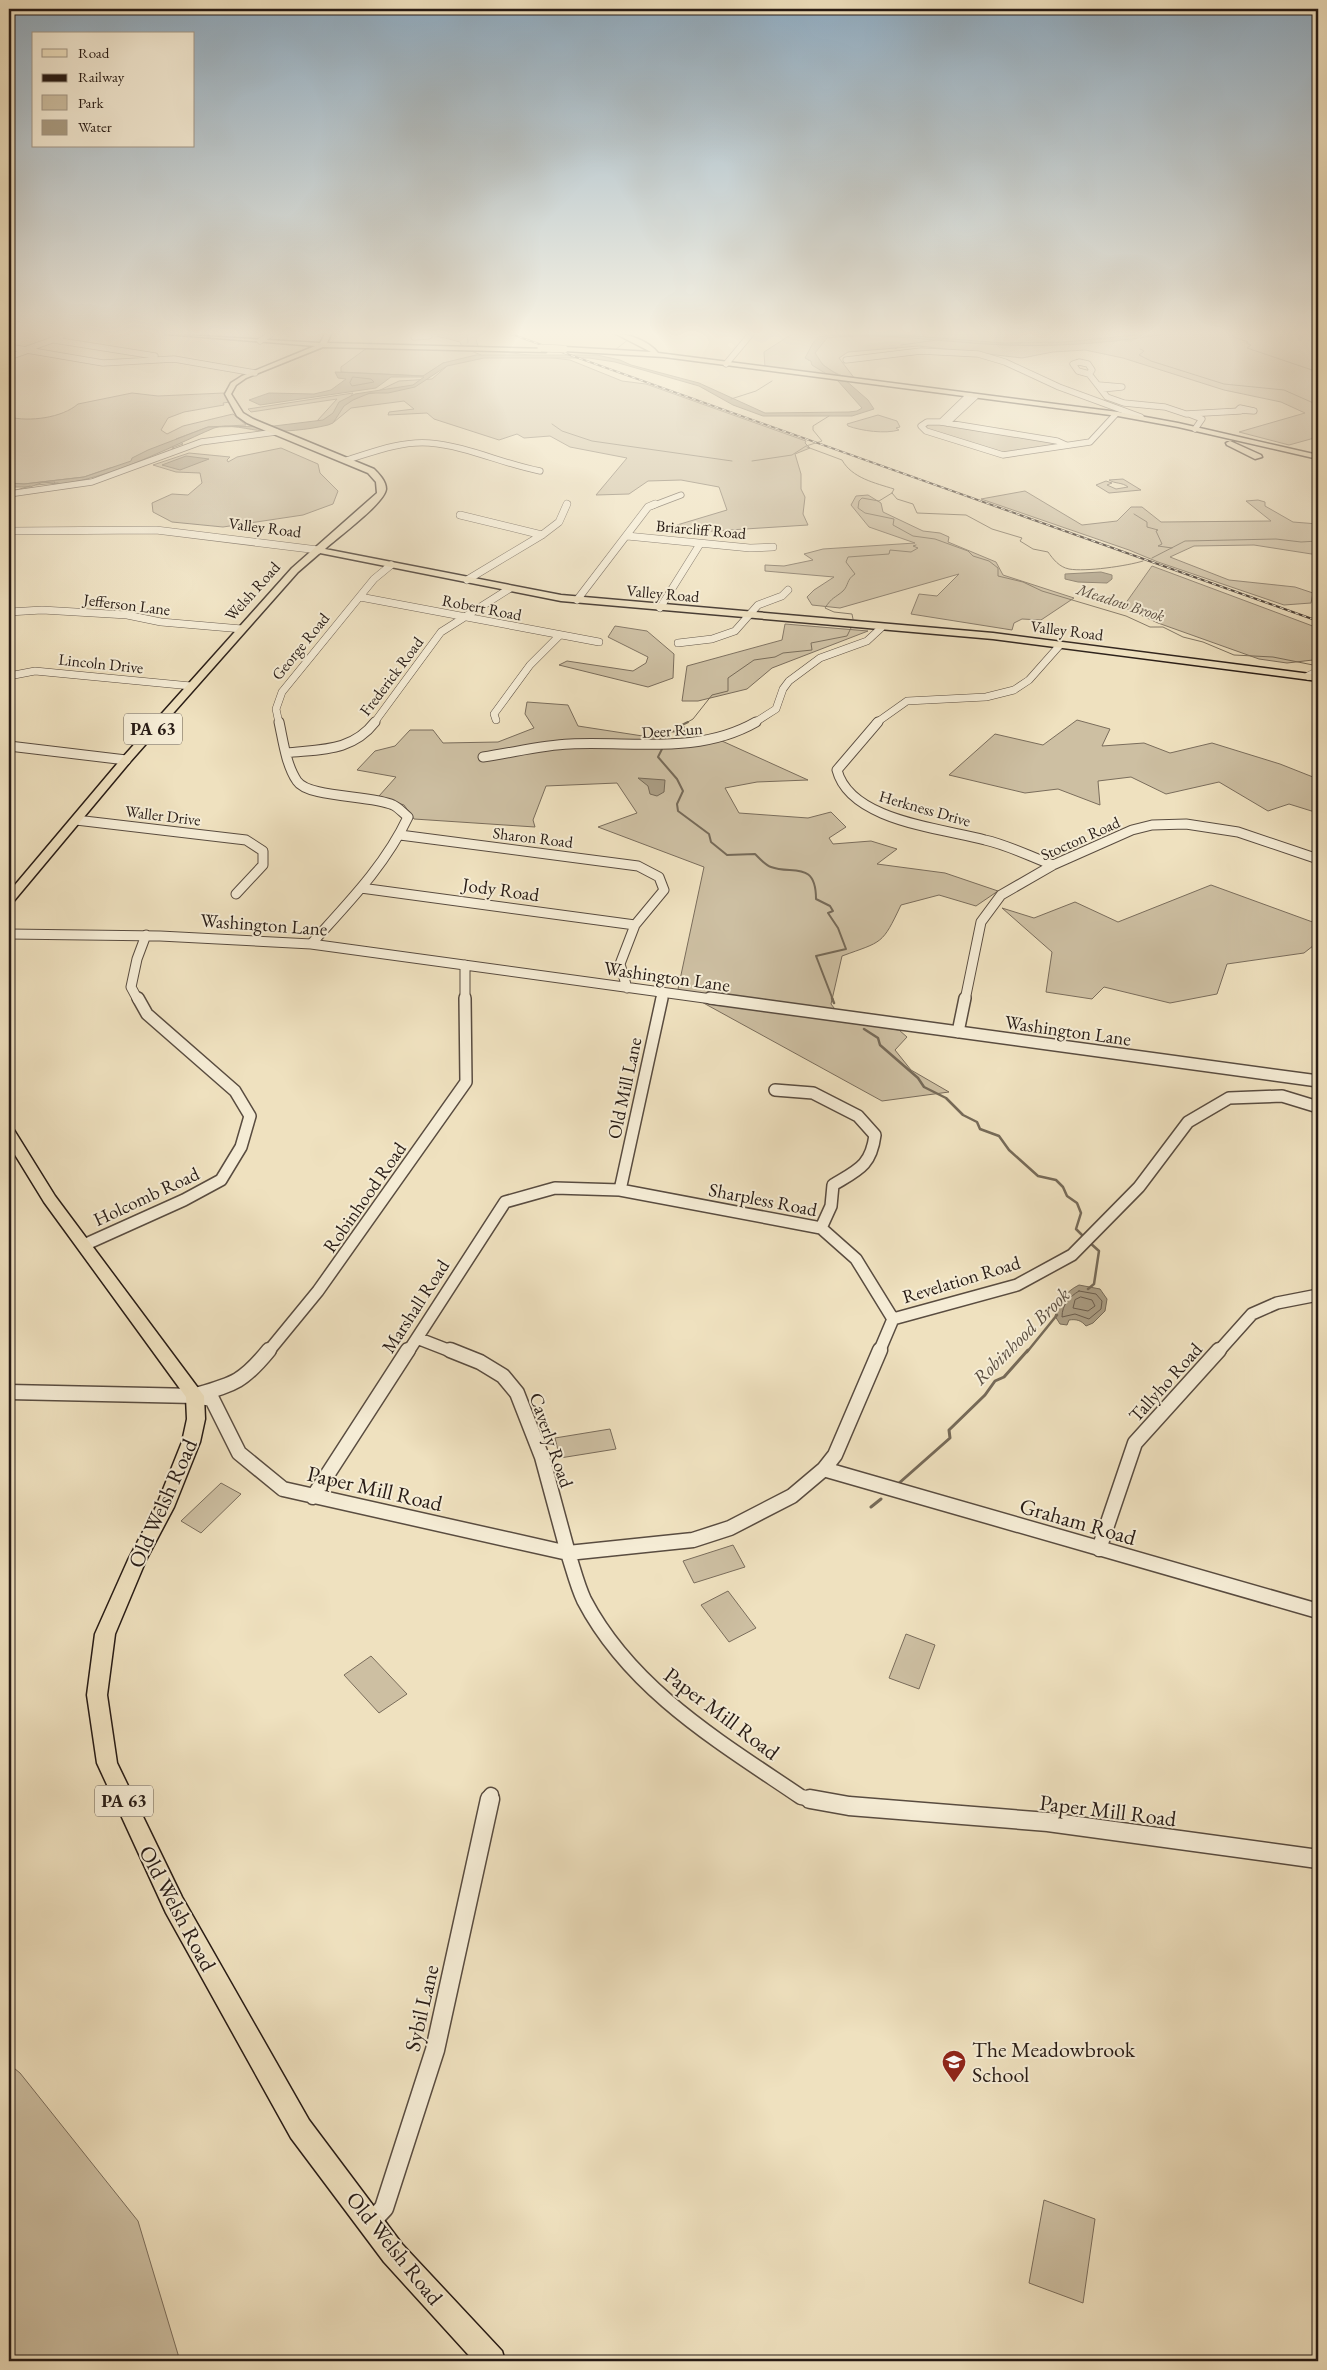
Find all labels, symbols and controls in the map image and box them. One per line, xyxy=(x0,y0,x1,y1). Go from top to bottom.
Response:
legend xyxy=(32,32,195,148)
text: Road xyxy=(78,43,110,62)
text: Railway xyxy=(78,67,125,86)
text: Park xyxy=(78,93,105,112)
text: Water xyxy=(78,117,112,136)
street label: Valley Road xyxy=(227,513,303,542)
street label: Briarcliff Road xyxy=(655,515,748,544)
street label: Welsh Road xyxy=(220,556,285,626)
water label: Meadow Brook xyxy=(1073,578,1168,627)
street label: Valley Road xyxy=(626,580,701,607)
street label: Jefferson Lane xyxy=(80,589,172,620)
street label: Robert Road xyxy=(440,589,524,626)
street label: George Road xyxy=(267,608,335,684)
street label: Valley Road xyxy=(1029,616,1105,645)
street label: Frederick Road xyxy=(355,632,429,720)
street label: Lincoln Drive xyxy=(57,649,144,678)
road number: PA 63 xyxy=(124,714,182,744)
street label: Deer Run xyxy=(641,718,704,743)
street label: Herkness Drive xyxy=(877,785,973,832)
street label: Waller Drive xyxy=(124,800,202,831)
street label: Stocton Road xyxy=(1037,811,1124,865)
street label: Sharon Road xyxy=(492,822,575,853)
street label: Jody Road xyxy=(459,871,541,907)
street label: Washington Lane xyxy=(200,908,328,941)
street label: Washington Lane xyxy=(602,955,732,998)
street label: Washington Lane xyxy=(1003,1009,1133,1052)
street label: Old Mill Lane xyxy=(602,1035,647,1141)
street label: Robinhood Road xyxy=(317,1137,412,1257)
street label: Holcomb Road xyxy=(89,1161,203,1232)
street label: Sharpless Road xyxy=(707,1177,820,1222)
street label: Revelation Road xyxy=(899,1250,1023,1309)
street label: Marshall Road xyxy=(376,1254,455,1358)
water label: Robinhood Brook xyxy=(967,1282,1075,1390)
street label: Tallyho Road xyxy=(1123,1337,1208,1427)
street label: Caverly Road xyxy=(524,1389,580,1491)
street label: Old Welsh Road xyxy=(121,1433,204,1572)
street label: Paper Mill Road xyxy=(304,1459,446,1518)
street label: Graham Road xyxy=(1016,1491,1140,1552)
street label: Paper Mill Road xyxy=(658,1660,786,1767)
road number: PA 63 xyxy=(95,1785,153,1816)
street label: Paper Mill Road xyxy=(1038,1788,1179,1833)
street label: Old Welsh Road xyxy=(132,1840,223,1977)
street label: Sybil Lane xyxy=(397,1962,446,2054)
place label: The Meadowbrook School xyxy=(972,2035,1136,2089)
school or university icon: The Meadowbrook School xyxy=(941,2049,967,2083)
street label: Old Welsh Road xyxy=(340,2185,450,2312)

